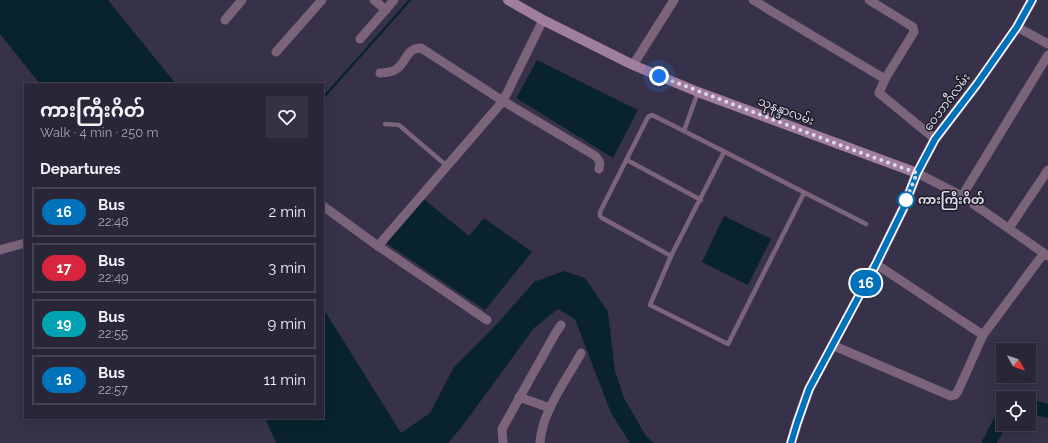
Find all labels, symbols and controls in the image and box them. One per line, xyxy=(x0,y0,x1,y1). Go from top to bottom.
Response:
your location xyxy=(649,66,669,86)
street label: ဝေဘာဂီလမ်း xyxy=(919,69,973,133)
street label: သုနန္ဒာလမ်း xyxy=(755,92,817,131)
button: heart xyxy=(266,96,308,138)
text: ကားကြီးဂိတ် xyxy=(40,99,145,121)
text: Walk · 4 min · 250 m xyxy=(40,125,158,140)
text: Departures xyxy=(40,160,121,178)
place label: ကားကြီးဂိတ် xyxy=(918,190,984,210)
marker: ကားကြီးဂိတ် xyxy=(897,191,915,209)
text: Bus xyxy=(98,196,125,214)
text: 2 min xyxy=(269,203,306,221)
text: 16 xyxy=(56,204,72,220)
text: 22:48 xyxy=(98,214,129,229)
text: Bus xyxy=(98,252,125,270)
text: 3 min xyxy=(268,259,306,277)
text: 17 xyxy=(57,260,71,276)
text: 22:49 xyxy=(98,270,129,285)
line badge: 16 xyxy=(848,270,884,296)
text: 16 xyxy=(858,275,874,291)
text: Bus xyxy=(98,308,125,326)
text: 9 min xyxy=(268,315,306,333)
text: 19 xyxy=(56,316,72,332)
text: 22:55 xyxy=(98,326,128,341)
north arrow xyxy=(996,343,1036,383)
map controls xyxy=(996,343,1036,431)
text: Bus xyxy=(98,364,125,382)
text: 11 min xyxy=(264,371,306,389)
text: 16 xyxy=(56,372,72,388)
text: 22:57 xyxy=(98,382,128,397)
button: locate xyxy=(996,391,1036,431)

